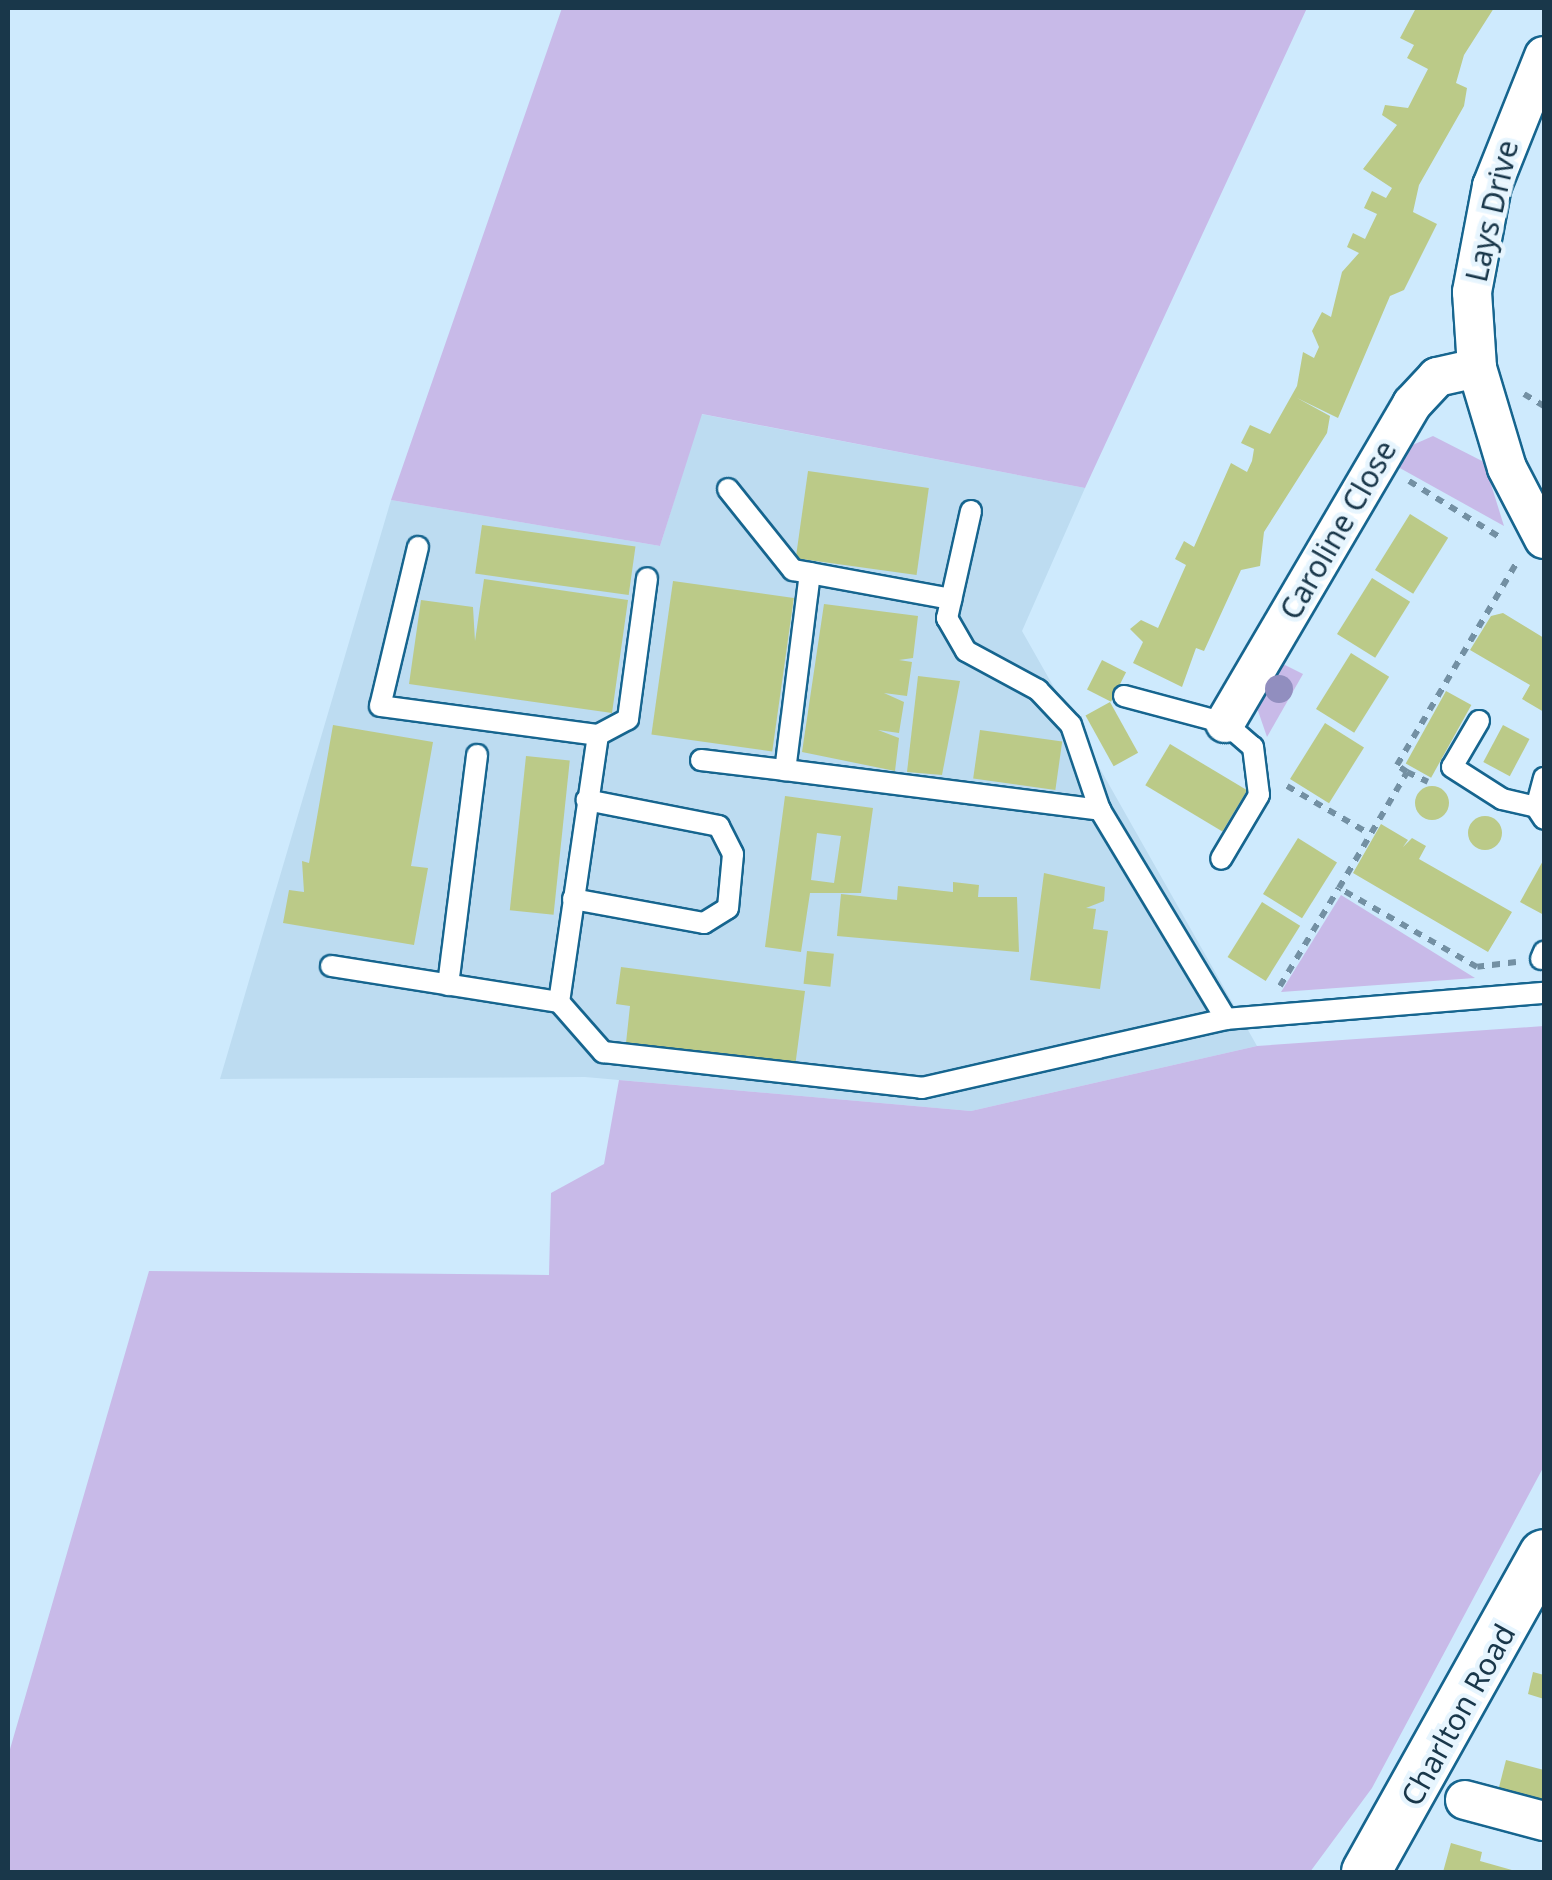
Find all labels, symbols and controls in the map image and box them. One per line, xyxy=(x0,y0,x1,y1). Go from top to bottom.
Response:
street label: Lays Drive xyxy=(1458,137,1526,285)
street label: Caroline Close xyxy=(1272,434,1404,626)
street label: Charlton Road xyxy=(1393,1618,1523,1812)

